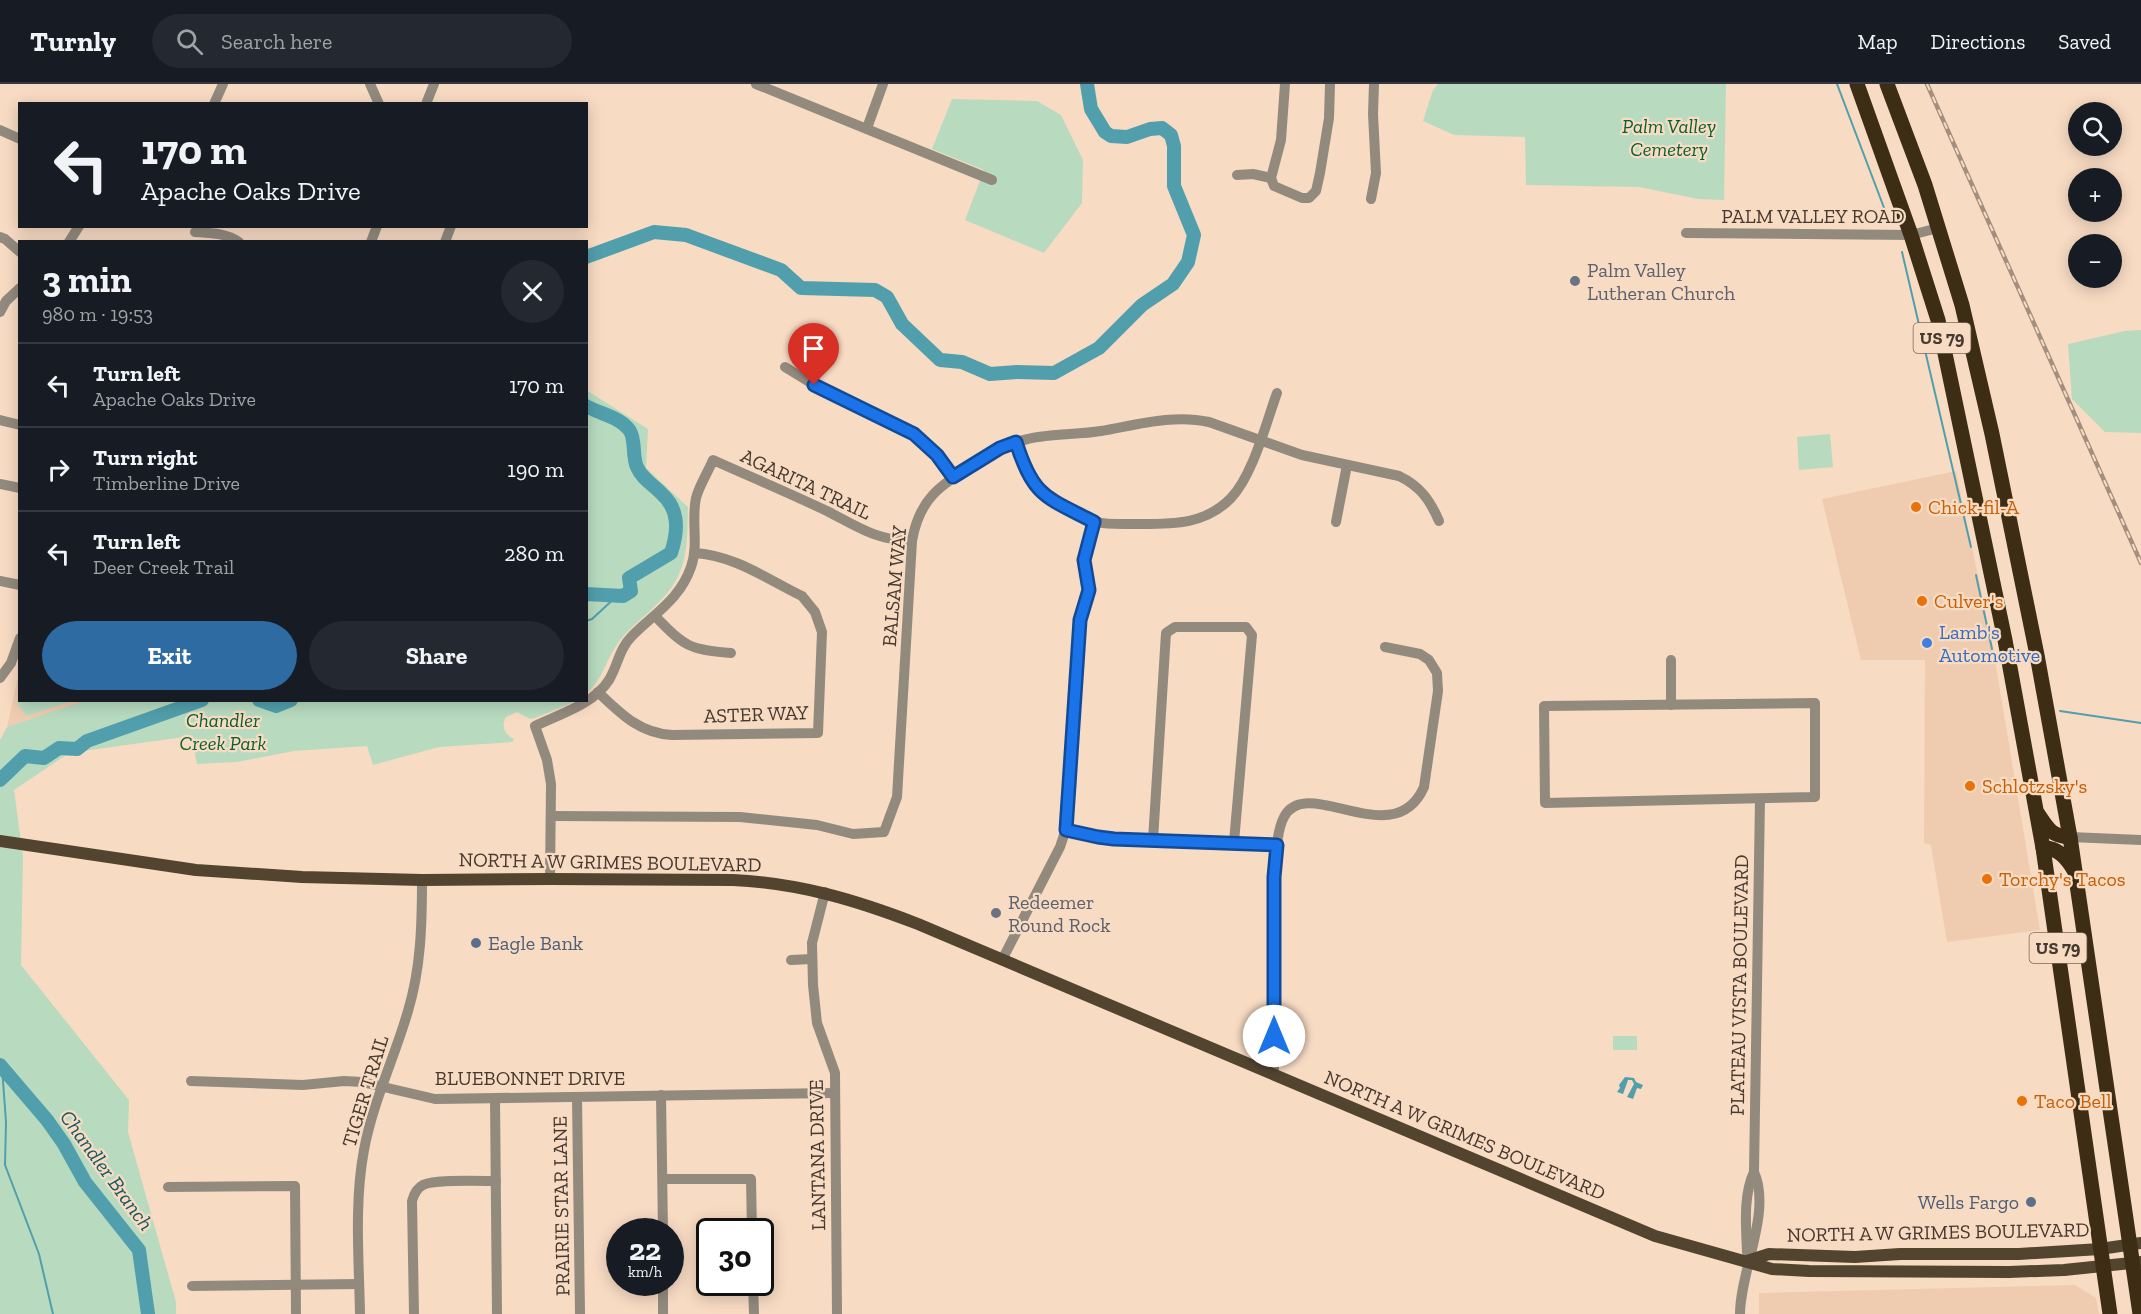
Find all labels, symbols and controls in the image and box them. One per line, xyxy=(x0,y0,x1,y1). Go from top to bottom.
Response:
search box xyxy=(152,14,572,68)
text: Turnly xyxy=(30,25,116,58)
icon: search xyxy=(173,25,206,58)
text: Search here xyxy=(221,28,332,55)
text: Map xyxy=(1858,29,1898,54)
text: Directions xyxy=(1931,29,2025,54)
text: Saved xyxy=(2058,29,2111,54)
map controls xyxy=(2068,102,2122,288)
button: search xyxy=(2068,102,2122,156)
park label: Palm Valley Cemetery xyxy=(1622,114,1716,161)
text: 170 m xyxy=(141,124,247,175)
icon: left xyxy=(42,126,120,204)
button: + xyxy=(2068,168,2122,222)
text: Apache Oaks Drive xyxy=(141,175,361,207)
street label: PALM VALLEY ROAD xyxy=(1721,204,1905,228)
button: − xyxy=(2068,234,2122,288)
text: 3 min xyxy=(42,258,132,301)
place label: Palm Valley Lutheran Church xyxy=(1587,258,1736,305)
button: close xyxy=(501,260,564,323)
marker: Palm Valley Lutheran Church xyxy=(1568,274,1582,288)
text: 980 m · 19:53 xyxy=(42,302,153,326)
pin xyxy=(788,323,839,385)
road number: US 79 xyxy=(1914,323,1970,353)
icon: arrive xyxy=(797,332,830,365)
text: Turn left xyxy=(93,360,180,387)
icon: left xyxy=(42,369,75,402)
text: 170 m xyxy=(509,372,564,399)
text: Apache Oaks Drive xyxy=(93,387,256,411)
street label: AGARITA TRAIL xyxy=(737,443,875,525)
text: Turn right xyxy=(93,444,197,471)
icon: right xyxy=(42,453,75,486)
text: 190 m xyxy=(507,456,564,483)
text: Timberline Drive xyxy=(93,471,240,495)
place label: Chick-fil-A xyxy=(1928,495,2020,519)
marker: Chick-fil-A xyxy=(1909,500,1923,514)
street label: BALSAM WAY xyxy=(877,524,911,648)
text: Turn left xyxy=(93,528,180,555)
icon: left xyxy=(42,537,75,570)
text: 280 m xyxy=(504,540,564,567)
text: Deer Creek Trail xyxy=(93,555,234,579)
place label: Culver's xyxy=(1934,589,2003,613)
marker: Culver's xyxy=(1915,594,1929,608)
place label: Lamb's Automotive xyxy=(1939,620,2040,667)
button: Exit xyxy=(42,621,297,690)
button: Share xyxy=(309,621,564,690)
marker: Lamb's Automotive xyxy=(1920,636,1934,650)
street label: ASTER WAY xyxy=(703,700,810,728)
park label: Chandler Creek Park xyxy=(180,708,266,755)
place label: Schlotzsky's xyxy=(1982,774,2087,798)
marker: Schlotzsky's xyxy=(1963,779,1977,793)
street label: NORTH A W GRIMES BOULEVARD xyxy=(458,847,762,877)
street label: PLATEAU VISTA BOULEVARD xyxy=(1725,854,1753,1116)
place label: Torchy's Tacos xyxy=(1999,867,2125,891)
marker: Torchy's Tacos xyxy=(1980,872,1994,886)
place label: Redeemer Round Rock xyxy=(1008,890,1111,937)
marker: Redeemer Round Rock xyxy=(989,906,1003,920)
place label: Eagle Bank xyxy=(488,931,584,955)
road number: US 79 xyxy=(2030,933,2086,963)
marker: Eagle Bank xyxy=(469,936,483,950)
position arrow xyxy=(1242,1004,1306,1068)
street label: TIGER TRAIL xyxy=(337,1032,393,1150)
street label: NORTH A W GRIMES BOULEVARD xyxy=(1321,1065,1609,1205)
street label: BLUEBONNET DRIVE xyxy=(435,1066,625,1090)
street label: LANTANA DRIVE xyxy=(804,1079,830,1231)
place label: Taco Bell xyxy=(2034,1089,2112,1113)
marker: Taco Bell xyxy=(2015,1094,2029,1108)
water label: Chandler Branch xyxy=(55,1105,159,1235)
street label: PRAIRIE STAR LANE xyxy=(547,1116,575,1296)
place label: Wells Fargo xyxy=(1918,1190,2019,1214)
marker: Wells Fargo xyxy=(2024,1195,2038,1209)
street label: NORTH A W GRIMES BOULEVARD xyxy=(1786,1217,2090,1247)
speed limit sign: 30 xyxy=(696,1218,774,1296)
text: 22 xyxy=(629,1232,661,1268)
text: km/h xyxy=(628,1263,662,1281)

